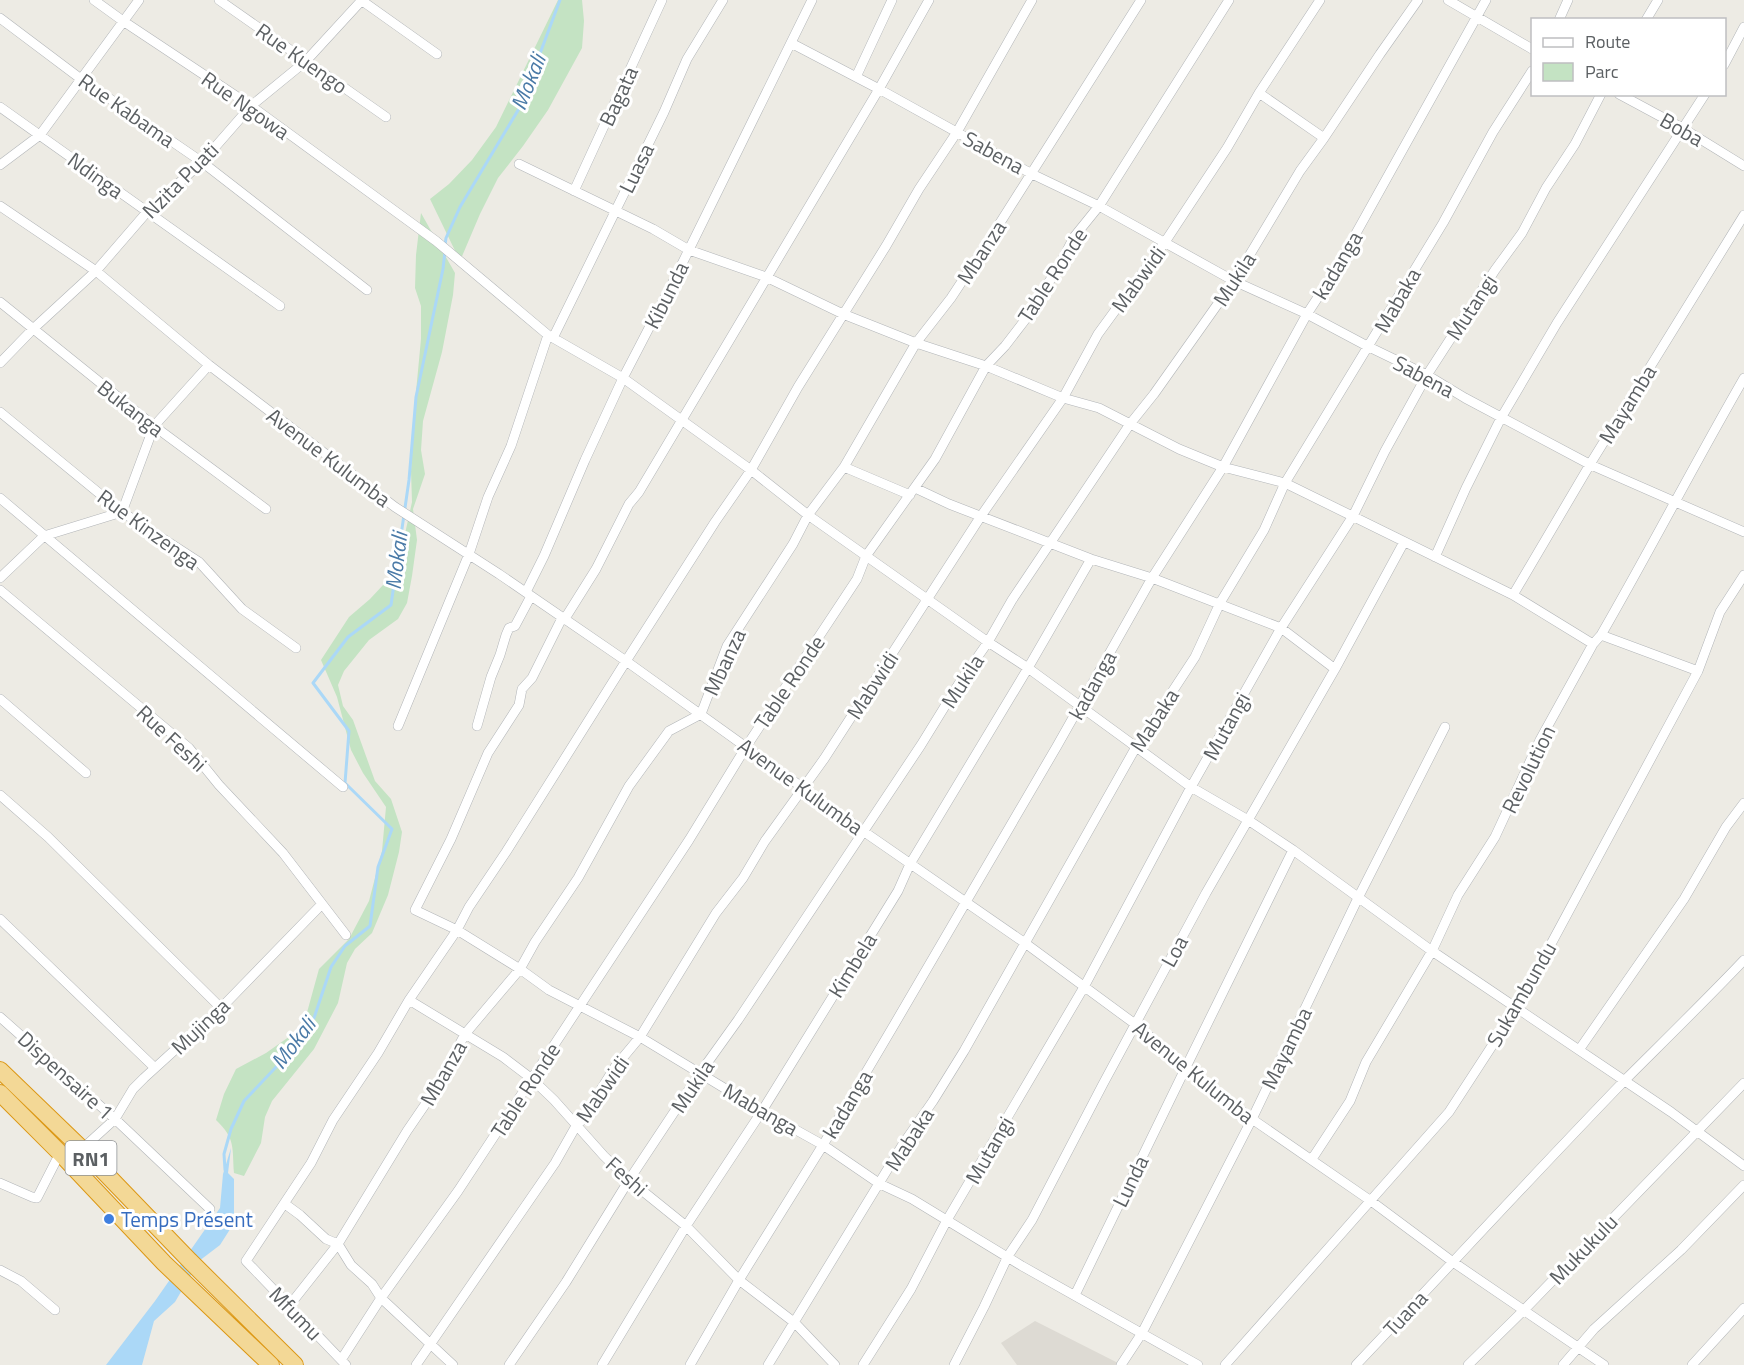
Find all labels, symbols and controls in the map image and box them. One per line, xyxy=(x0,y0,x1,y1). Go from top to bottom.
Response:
street label: Rue Kuengo xyxy=(249,15,355,101)
legend xyxy=(1531,18,1726,96)
text: Route xyxy=(1585,28,1630,55)
water label: Mokali xyxy=(501,47,555,115)
text: Parc xyxy=(1585,58,1619,85)
street label: Bagata xyxy=(590,60,646,131)
street label: Rue Ngowa xyxy=(195,63,297,147)
street label: Rue Kabama xyxy=(72,65,182,155)
street label: Boba xyxy=(1654,104,1710,154)
street label: Sabena xyxy=(958,122,1031,182)
street label: Nzita Puati xyxy=(134,134,226,226)
street label: Luasa xyxy=(610,137,662,198)
street label: Ndinga xyxy=(61,144,131,207)
street label: Mbanza xyxy=(948,213,1014,290)
street label: Table Ronde xyxy=(1009,221,1095,329)
street label: kadanga xyxy=(1304,224,1370,305)
street label: Mabwidi xyxy=(1103,239,1173,319)
street label: Mukila xyxy=(1205,245,1264,312)
street label: Kibunda xyxy=(635,255,697,334)
street label: Mabaka xyxy=(1366,261,1429,338)
street label: Mutangi xyxy=(1438,268,1504,346)
street label: Sabena xyxy=(1388,347,1461,406)
street label: Mayamba xyxy=(1590,358,1664,450)
street label: Bukanga xyxy=(91,372,172,445)
street label: Avenue Kulumba xyxy=(260,400,398,515)
street label: Rue Kinzenga xyxy=(91,481,207,577)
water label: Mokali xyxy=(376,528,417,592)
street label: Mbanza xyxy=(695,623,754,701)
street label: Table Ronde xyxy=(746,628,832,736)
street label: kadanga xyxy=(1060,644,1124,725)
street label: Mabwidi xyxy=(838,645,906,725)
street label: Mukila xyxy=(933,647,992,714)
street label: Mabaka xyxy=(1121,681,1187,758)
street label: Mutangi xyxy=(1194,686,1258,766)
street label: Rue Feshi xyxy=(130,697,214,779)
street label: Revolution xyxy=(1493,720,1563,818)
street label: Avenue Kulumba xyxy=(732,729,871,843)
street label: Kimbela xyxy=(820,926,885,1004)
street label: Loa xyxy=(1152,929,1196,973)
street label: Sukambundu xyxy=(1478,936,1564,1052)
street label: Mujinga xyxy=(163,990,237,1062)
street label: Mayamba xyxy=(1252,1001,1320,1094)
water label: Mokali xyxy=(262,1008,325,1076)
street label: Avenue Kulumba xyxy=(1126,1013,1262,1131)
street label: Dispensaire 1 xyxy=(11,1023,121,1127)
street label: Mbanza xyxy=(412,1034,475,1112)
street label: Table Ronde xyxy=(482,1036,568,1144)
street label: Mabwidi xyxy=(567,1049,637,1129)
street label: Mukila xyxy=(662,1052,722,1119)
street label: kadanga xyxy=(814,1063,880,1144)
street label: Mabanga xyxy=(717,1075,805,1144)
street label: Mabaka xyxy=(876,1100,942,1177)
street label: Mutangi xyxy=(957,1110,1021,1190)
road number: RN1 xyxy=(66,1141,116,1175)
street label: Feshi xyxy=(599,1148,655,1204)
street label: Lunda xyxy=(1104,1149,1156,1212)
place label: Temps Présent xyxy=(121,1203,253,1235)
street label: Mukukulu xyxy=(1541,1207,1625,1291)
marker: Temps Présent xyxy=(102,1212,116,1226)
street label: Mfumu xyxy=(262,1279,330,1347)
street label: Tuana xyxy=(1375,1282,1435,1343)

